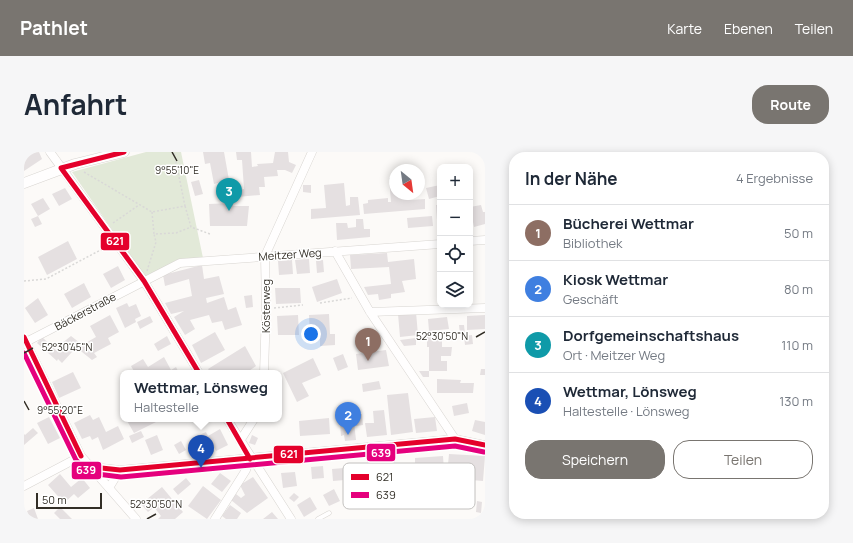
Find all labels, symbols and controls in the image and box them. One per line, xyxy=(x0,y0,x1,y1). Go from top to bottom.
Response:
text: Pathlet xyxy=(20,15,88,41)
text: Karte xyxy=(667,19,702,38)
text: Ebenen xyxy=(724,19,773,38)
text: Teilen xyxy=(795,19,833,38)
text: Anfahrt xyxy=(24,85,127,123)
button: Route xyxy=(752,85,829,124)
text: 9°55'10"E xyxy=(155,163,199,177)
north arrow xyxy=(389,164,425,200)
map controls xyxy=(437,164,473,308)
button: + xyxy=(437,164,473,200)
text: In der Nähe xyxy=(525,167,618,190)
text: 4 Ergebnisse xyxy=(736,169,813,187)
pin: 3 xyxy=(216,178,242,211)
button: − xyxy=(437,200,473,236)
text: Bücherei Wettmar xyxy=(563,213,694,234)
text: 1 xyxy=(535,224,541,242)
text: 50 m xyxy=(784,224,813,242)
line badge: 621 xyxy=(100,232,130,251)
text: 621 xyxy=(106,233,124,248)
text: Bibliothek xyxy=(563,234,622,252)
button: locate xyxy=(437,236,473,272)
street label: Meitzer Weg xyxy=(258,244,322,264)
text: Kiosk Wettmar xyxy=(563,269,668,290)
button: layers xyxy=(437,272,473,308)
street label: Kösterweg xyxy=(258,279,273,333)
text: 2 xyxy=(534,280,542,298)
text: 80 m xyxy=(784,280,813,298)
street label: Bäckerstraße xyxy=(52,288,119,333)
text: Geschäft xyxy=(563,290,619,308)
your location xyxy=(301,324,321,344)
text: Dorfgemeinschaftshaus xyxy=(563,325,739,346)
pin: 1 xyxy=(355,328,381,361)
text: 52°30'50"N xyxy=(416,329,468,343)
text: 3 xyxy=(534,336,542,354)
text: 110 m xyxy=(781,336,813,354)
text: 52°30'45"N xyxy=(42,340,92,354)
text: Ort · Meitzer Weg xyxy=(563,346,665,364)
popup xyxy=(120,370,282,422)
text: Wettmar, Lönsweg xyxy=(134,377,268,398)
text: Wettmar, Lönsweg xyxy=(563,381,697,402)
text: 4 xyxy=(534,392,542,410)
text: 130 m xyxy=(779,392,813,410)
text: Haltestelle xyxy=(134,398,199,416)
pin: 2 xyxy=(335,402,361,435)
text: Haltestelle · Lönsweg xyxy=(563,402,690,420)
text: 9°55'20"E xyxy=(37,403,83,417)
pin: 4 xyxy=(188,435,214,468)
button: Speichern xyxy=(525,440,665,479)
button: Teilen xyxy=(673,440,813,479)
line badge: 639 xyxy=(366,443,396,462)
line badge: 621 xyxy=(273,445,304,464)
text: 639 xyxy=(371,445,391,460)
text: 621 xyxy=(280,446,298,461)
line badge: 639 xyxy=(71,461,102,480)
text: 639 xyxy=(76,462,96,477)
legend xyxy=(343,463,475,509)
text: 621 xyxy=(376,469,393,484)
text: 639 xyxy=(376,487,396,502)
scale bar xyxy=(36,491,102,510)
text: 50 m xyxy=(42,492,67,507)
text: 52°30'50"N xyxy=(130,497,182,511)

